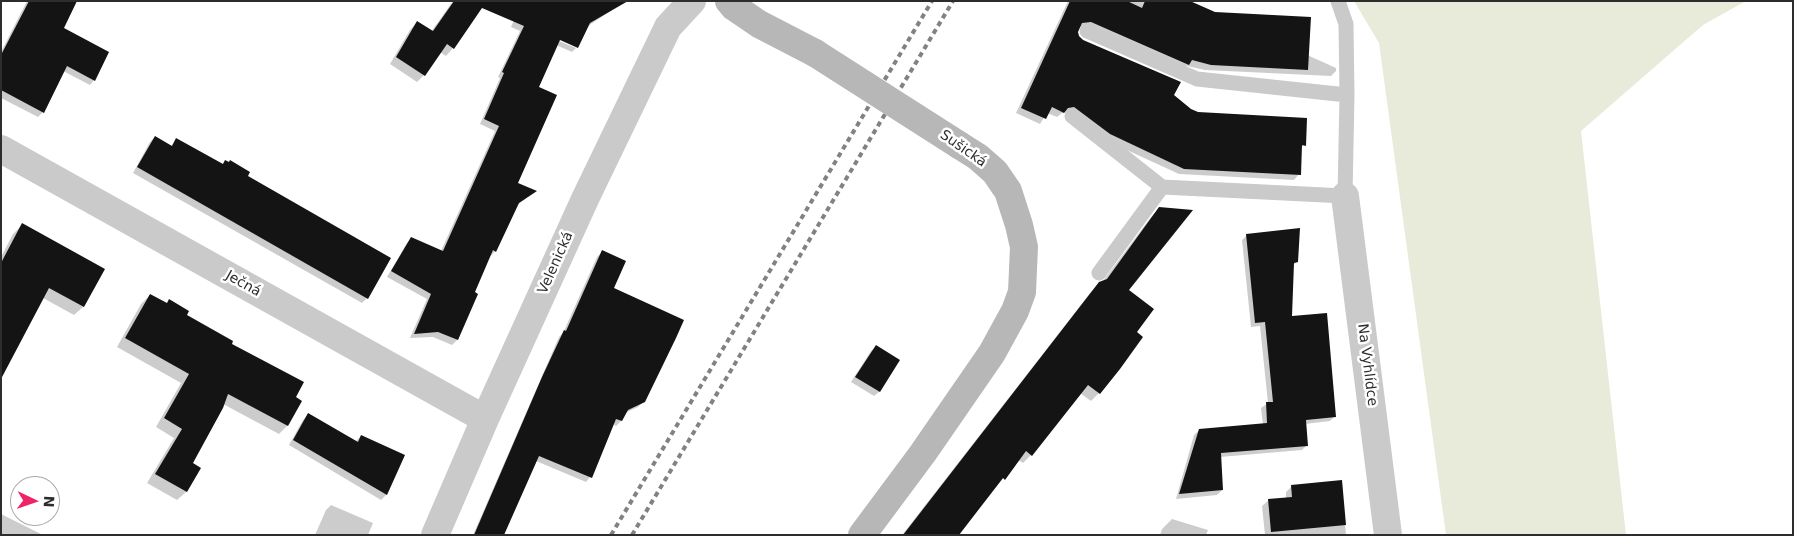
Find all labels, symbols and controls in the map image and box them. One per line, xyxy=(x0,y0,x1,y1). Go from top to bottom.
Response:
street label: Sušická xyxy=(936,127,990,171)
street label: Velenická xyxy=(535,229,577,297)
street label: Ječná xyxy=(222,267,264,301)
street label: Na Vyhlídce xyxy=(1354,323,1380,407)
north arrow xyxy=(10,476,60,526)
text: N xyxy=(41,495,57,508)

